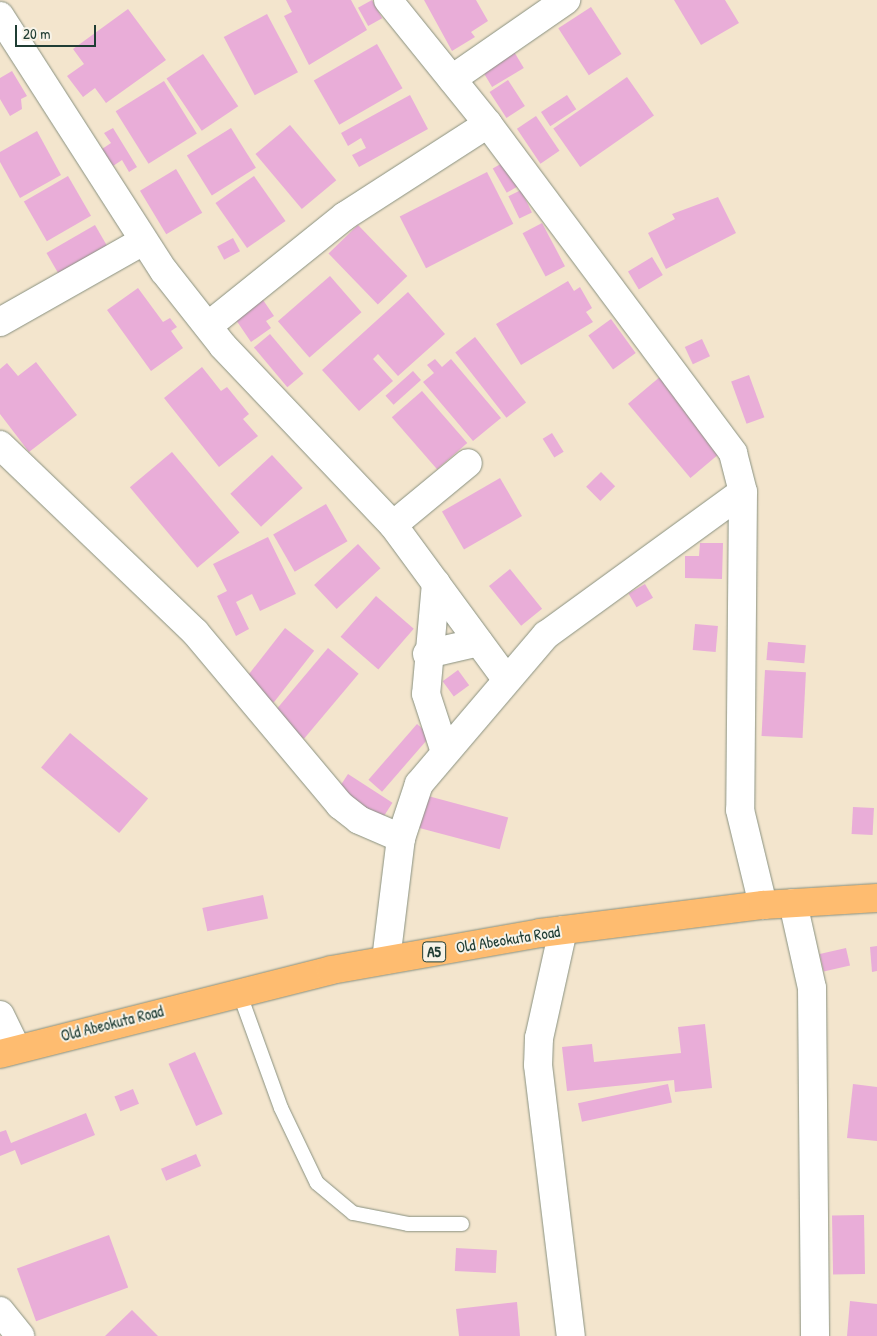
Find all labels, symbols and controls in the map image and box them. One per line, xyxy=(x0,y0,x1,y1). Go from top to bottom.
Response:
scale bar xyxy=(18,15,99,47)
text: 20 m xyxy=(23,23,50,44)
street label: Old Abeokuta Road xyxy=(455,921,561,957)
road number: A5 xyxy=(422,940,446,964)
street label: Old Abeokuta Road xyxy=(59,1001,165,1045)

